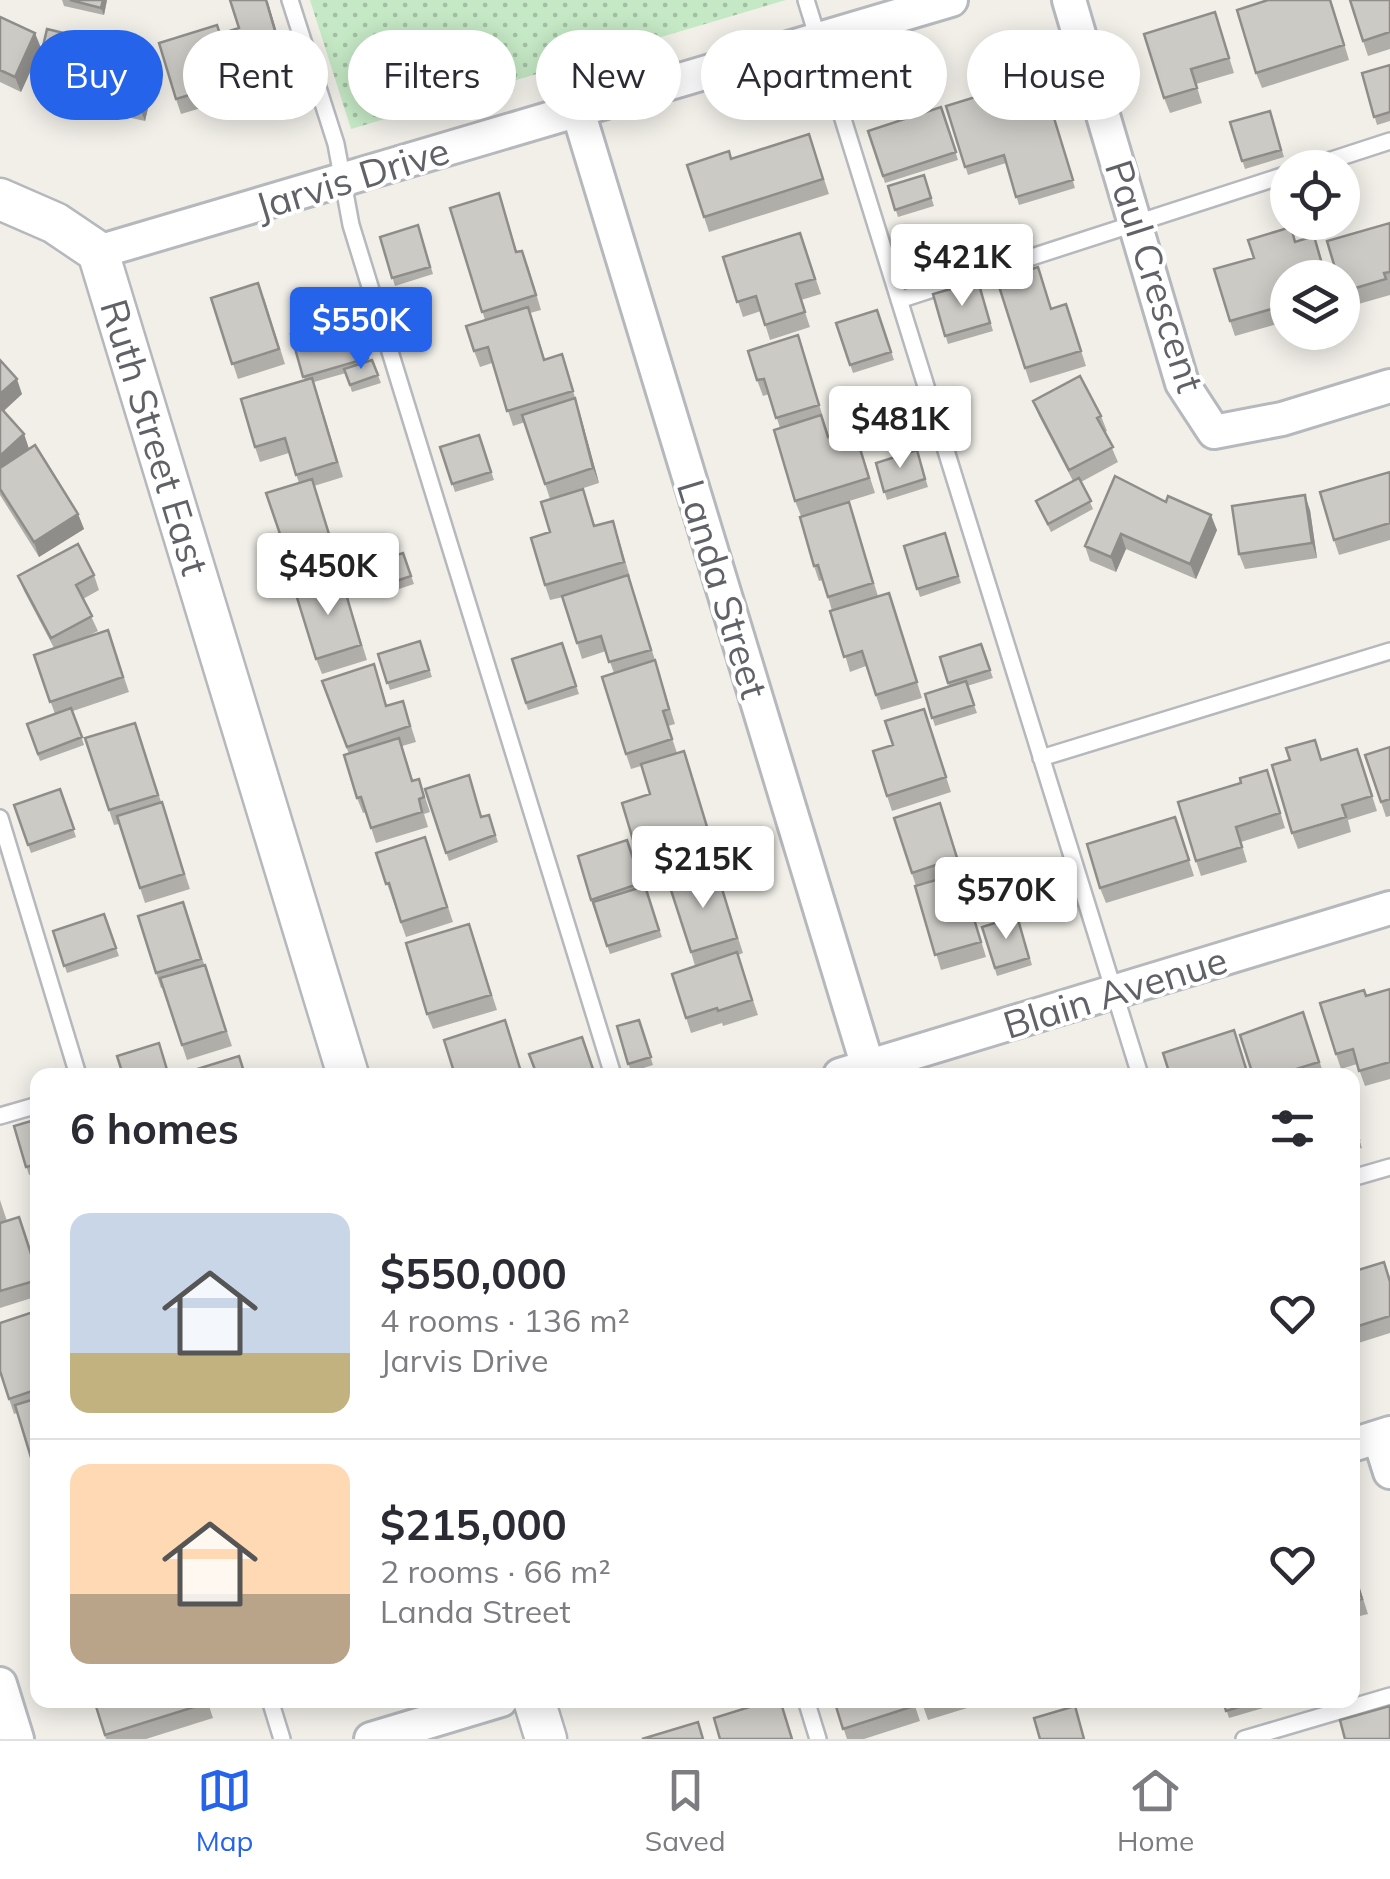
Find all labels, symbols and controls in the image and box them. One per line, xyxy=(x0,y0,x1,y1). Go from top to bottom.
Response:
chip: Buy xyxy=(30,30,163,120)
chip: Rent xyxy=(183,30,328,120)
chip: Filters xyxy=(348,30,516,120)
chip: New xyxy=(536,30,681,120)
chip: Apartment xyxy=(701,30,947,120)
chip: House xyxy=(967,30,1140,120)
street label: Jarvis Drive xyxy=(249,126,455,230)
map controls xyxy=(1270,150,1360,350)
button: locate xyxy=(1270,150,1360,240)
street label: Paul Crescent xyxy=(1095,154,1215,398)
pin: $421K xyxy=(892,224,1032,309)
text: $421K xyxy=(913,236,1011,276)
button: layers xyxy=(1270,260,1360,350)
pin: $550K xyxy=(291,287,431,372)
street label: Ruth Street East xyxy=(90,293,220,581)
text: $550K xyxy=(312,299,410,339)
pin: $481K xyxy=(830,386,970,471)
text: $481K xyxy=(851,398,949,438)
street label: Landa Street xyxy=(667,474,779,704)
pin: $450K xyxy=(258,533,398,618)
text: $450K xyxy=(279,545,377,585)
pin: $215K xyxy=(633,826,773,911)
text: $215K xyxy=(654,838,752,878)
pin: $570K xyxy=(936,857,1076,942)
text: $570K xyxy=(957,869,1055,909)
street label: Blain Avenue xyxy=(997,935,1233,1049)
icon: filters xyxy=(1265,1101,1320,1156)
text: 6 homes xyxy=(70,1102,239,1155)
text: $550,000 xyxy=(380,1247,567,1300)
icon: home xyxy=(150,1253,270,1373)
icon: heart xyxy=(1265,1286,1320,1341)
text: 4 rooms · 136 m² xyxy=(380,1300,630,1340)
text: Jarvis Drive xyxy=(380,1340,548,1380)
text: $215,000 xyxy=(380,1498,567,1551)
icon: home xyxy=(150,1504,270,1624)
icon: heart xyxy=(1265,1537,1320,1592)
text: 2 rooms · 66 m² xyxy=(380,1551,611,1591)
text: Landa Street xyxy=(380,1591,571,1631)
tab: Map xyxy=(196,1763,253,1858)
tab: Saved xyxy=(645,1763,726,1858)
tab: Home xyxy=(1117,1763,1194,1858)

